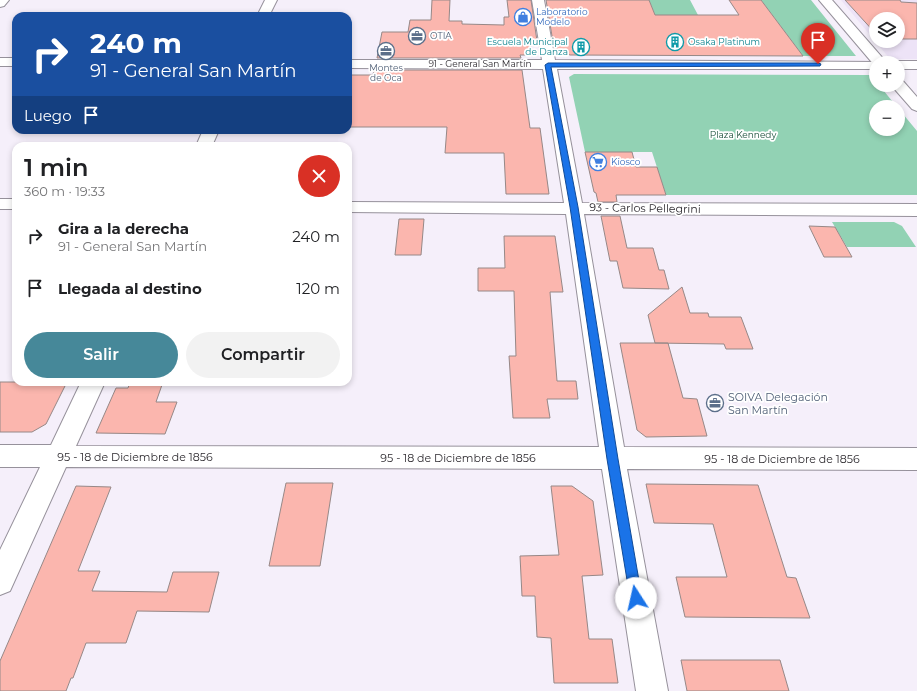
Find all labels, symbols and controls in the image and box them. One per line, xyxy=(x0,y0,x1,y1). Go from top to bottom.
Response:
place label: Laboratorio Modelo xyxy=(536,6,588,27)
shop icon: Laboratorio Modelo xyxy=(513,7,533,27)
map controls xyxy=(869,12,905,136)
button: layers xyxy=(869,12,905,48)
pin xyxy=(801,23,835,64)
text: 240 m xyxy=(90,26,182,60)
office icon: OTIA xyxy=(407,26,427,46)
icon: right xyxy=(24,28,76,80)
icon: arrive xyxy=(807,29,829,51)
place label: OTIA xyxy=(430,30,452,41)
building icon: Osaka Platinum xyxy=(665,32,685,52)
place label: Escuela Municipal de Danza xyxy=(487,36,568,57)
place label: Osaka Platinum xyxy=(688,36,760,47)
building icon: Escuela Municipal de Danza xyxy=(571,37,591,57)
office icon: Montes de Oca xyxy=(376,41,396,61)
button: + xyxy=(869,56,905,92)
street label: 91 - General San Martín xyxy=(428,58,532,69)
text: 91 - General San Martín xyxy=(90,60,296,82)
place label: Montes de Oca xyxy=(369,62,403,83)
button: − xyxy=(869,100,905,136)
icon: arrive xyxy=(80,104,102,126)
text: Luego xyxy=(24,106,72,125)
park label: Plaza Kennedy xyxy=(710,129,776,140)
supermarket icon: Kiosco xyxy=(588,152,608,172)
text: 1 min xyxy=(24,153,88,182)
button: close xyxy=(298,155,340,197)
place label: Kiosco xyxy=(611,156,641,167)
text: 360 m · 19:33 xyxy=(24,183,105,199)
street label: 93 - Carlos Pellegrini xyxy=(589,200,701,216)
text: Gira a la derecha xyxy=(58,219,189,238)
icon: right xyxy=(24,225,46,247)
text: 240 m xyxy=(292,227,340,246)
text: 91 - General San Martín xyxy=(58,238,207,254)
icon: arrive xyxy=(24,277,46,299)
text: Llegada al destino xyxy=(58,279,202,298)
text: 120 m xyxy=(296,279,340,298)
button: Salir xyxy=(24,332,178,378)
button: Compartir xyxy=(186,332,340,378)
place label: SOIVA Delegación San Martín xyxy=(728,390,828,417)
office icon: SOIVA Delegación San Martín xyxy=(705,393,725,413)
street label: 95 - 18 de Diciembre de 1856 xyxy=(57,450,213,464)
street label: 95 - 18 de Diciembre de 1856 xyxy=(380,451,536,465)
street label: 95 - 18 de Diciembre de 1856 xyxy=(704,452,860,466)
position arrow xyxy=(615,577,657,619)

